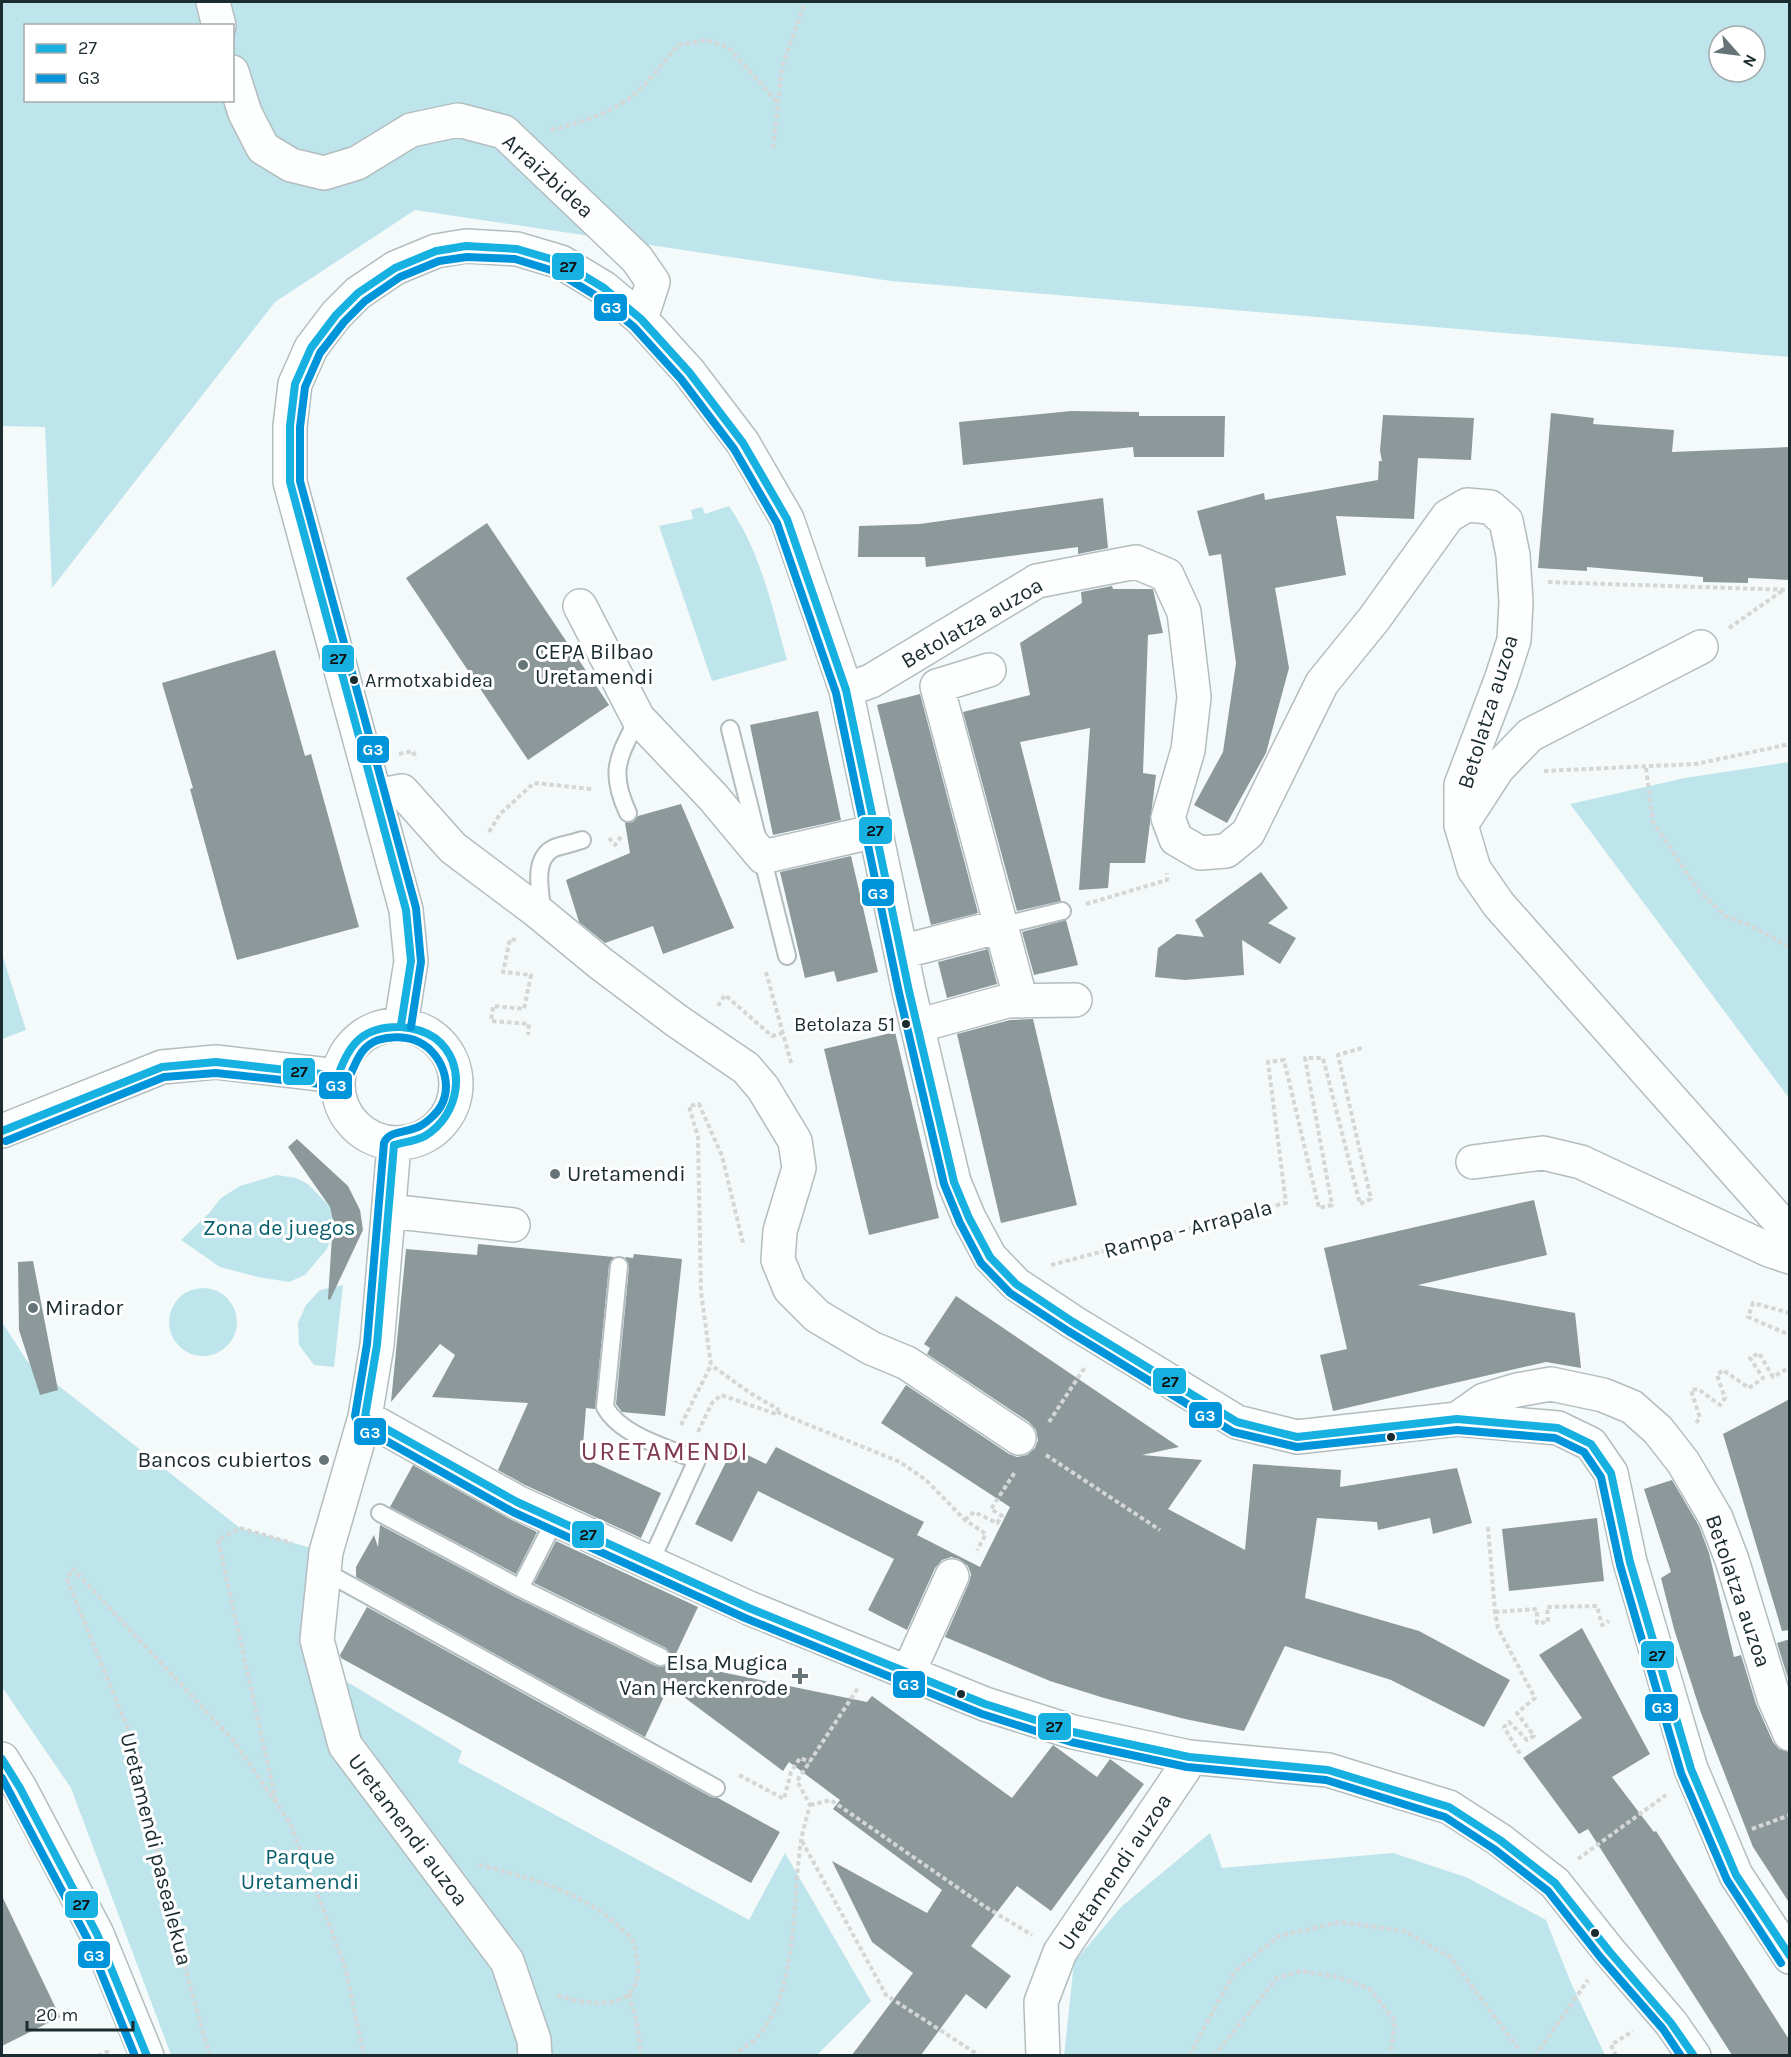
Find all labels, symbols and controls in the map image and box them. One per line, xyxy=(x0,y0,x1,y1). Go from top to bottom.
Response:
legend xyxy=(24,24,234,102)
north arrow xyxy=(1707,24,1767,84)
text: 27 xyxy=(78,37,97,59)
text: N xyxy=(1739,51,1761,70)
text: G3 xyxy=(78,67,100,89)
street label: Arraizbidea xyxy=(497,128,599,224)
line badge: 27 xyxy=(551,252,585,281)
text: 27 xyxy=(559,257,577,276)
line badge: G3 xyxy=(593,293,628,322)
text: G3 xyxy=(601,298,621,317)
street label: Betolatza auzoa xyxy=(896,572,1048,674)
street label: Betolatza auzoa xyxy=(1452,632,1524,792)
place label: CEPA Bilbao Uretamendi xyxy=(535,639,654,690)
line badge: 27 xyxy=(321,644,355,673)
text: 27 xyxy=(329,649,347,668)
marker: CEPA Bilbao Uretamendi xyxy=(516,658,530,672)
place label: Armotxabidea xyxy=(365,669,493,692)
marker: Armotxabidea xyxy=(348,674,360,686)
line badge: G3 xyxy=(356,735,390,764)
text: G3 xyxy=(363,740,383,759)
line badge: 27 xyxy=(858,816,893,845)
text: 27 xyxy=(866,821,884,840)
line badge: G3 xyxy=(861,878,895,907)
text: G3 xyxy=(868,884,888,903)
place label: Betolaza 51 xyxy=(794,1013,895,1036)
marker: Betolaza 51 xyxy=(900,1018,912,1030)
line badge: 27 xyxy=(282,1057,316,1086)
text: 27 xyxy=(290,1062,308,1081)
line badge: G3 xyxy=(318,1071,353,1100)
text: G3 xyxy=(326,1076,346,1095)
place label: Uretamendi xyxy=(567,1161,686,1187)
marker: Uretamendi xyxy=(548,1167,562,1181)
street label: Rampa - Arrapala xyxy=(1101,1194,1275,1264)
park label: Zona de juegos xyxy=(203,1215,355,1241)
place label: Mirador xyxy=(45,1295,123,1321)
marker: Mirador xyxy=(26,1301,40,1315)
line badge: 27 xyxy=(1152,1367,1187,1395)
text: 27 xyxy=(1161,1372,1179,1391)
line badge: G3 xyxy=(1188,1401,1223,1429)
text: G3 xyxy=(1195,1406,1215,1425)
line badge: G3 xyxy=(353,1417,387,1446)
text: G3 xyxy=(360,1423,380,1442)
unlabelled marker xyxy=(1385,1431,1397,1443)
district label: URETAMENDI xyxy=(581,1436,749,1467)
place label: Bancos cubiertos xyxy=(137,1447,312,1473)
marker: Bancos cubiertos xyxy=(317,1453,331,1467)
street label: Betolatza auzoa xyxy=(1700,1511,1776,1671)
line badge: 27 xyxy=(571,1520,605,1549)
text: 27 xyxy=(579,1525,597,1544)
line badge: 27 xyxy=(1640,1640,1675,1669)
text: 27 xyxy=(1648,1646,1666,1665)
place label: Elsa Mugica Van Herckenrode xyxy=(619,1650,788,1701)
marker: Elsa Mugica Van Herckenrode xyxy=(793,1669,807,1683)
line badge: G3 xyxy=(892,1670,926,1699)
text: G3 xyxy=(899,1675,919,1694)
unlabelled marker xyxy=(955,1688,967,1700)
line badge: G3 xyxy=(1644,1693,1679,1722)
text: G3 xyxy=(1652,1698,1672,1717)
line badge: 27 xyxy=(1037,1712,1072,1741)
text: 27 xyxy=(1045,1717,1063,1736)
street label: Uretamendi pasealekua xyxy=(114,1730,198,1968)
street label: Uretamendi auzoa xyxy=(342,1749,474,1911)
street label: Uretamendi auzoa xyxy=(1053,1788,1177,1956)
park label: Parque Uretamendi xyxy=(241,1844,359,1895)
line badge: 27 xyxy=(64,1890,99,1919)
text: 27 xyxy=(72,1895,90,1914)
unlabelled marker xyxy=(1589,1927,1601,1939)
line badge: G3 xyxy=(77,1940,111,1969)
text: G3 xyxy=(84,1946,104,1965)
scale bar xyxy=(27,1994,134,2032)
text: 20 m xyxy=(36,2004,78,2026)

